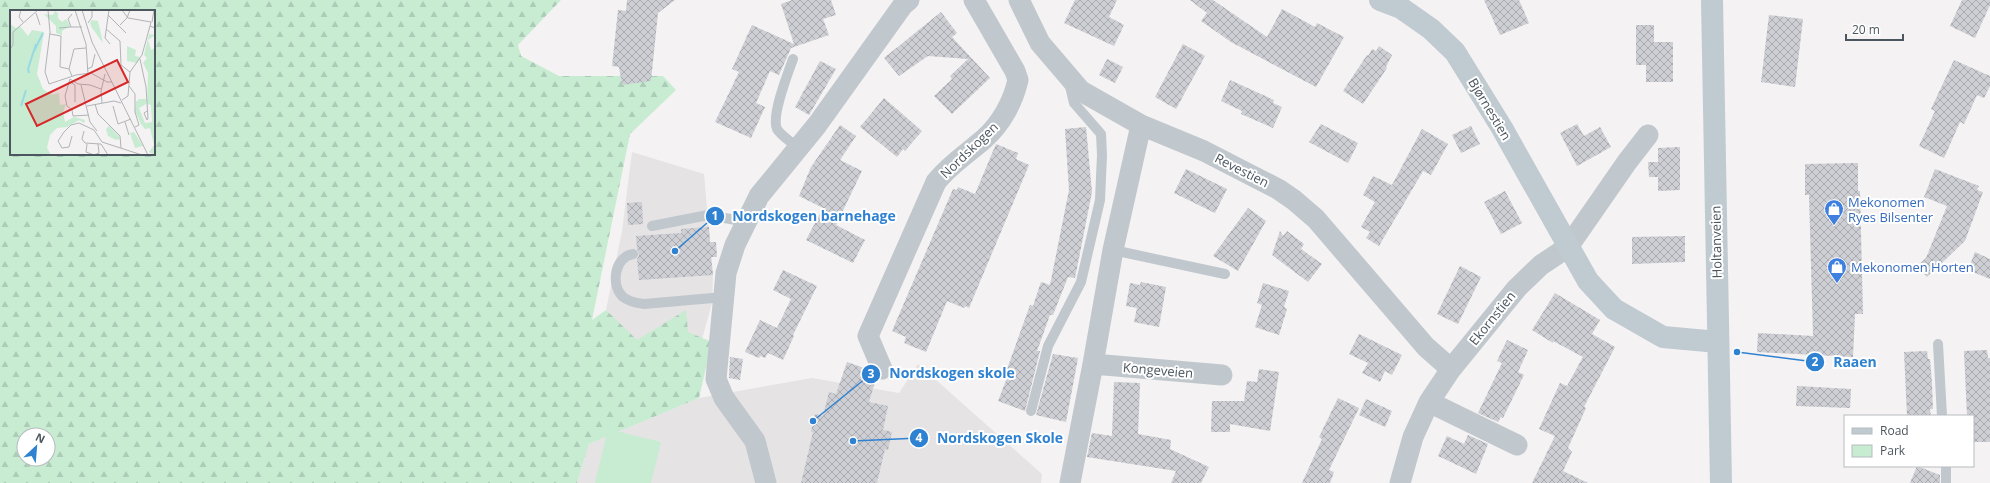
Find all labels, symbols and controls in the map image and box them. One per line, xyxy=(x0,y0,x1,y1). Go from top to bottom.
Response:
inset map xyxy=(10,10,155,155)
scale bar xyxy=(1846,16,1903,42)
text: 20 m xyxy=(1852,21,1880,38)
street label: Bjørnestien xyxy=(1464,75,1516,143)
street label: Nordskogen xyxy=(936,118,1002,182)
street label: Revestien xyxy=(1212,149,1272,191)
place label: Mekonomen Ryes Bilsenter xyxy=(1848,193,1934,226)
shop icon: Mekonomen Ryes Bilsenter xyxy=(1823,198,1845,226)
callout: Nordskogen barnehage xyxy=(705,203,904,229)
street label: Holtanveien xyxy=(1706,205,1726,279)
text: Nordskogen barnehage xyxy=(732,206,896,225)
text: 1 xyxy=(712,207,718,224)
shop icon: Mekonomen Horten xyxy=(1826,256,1848,284)
place label: Mekonomen Horten xyxy=(1851,258,1974,276)
street label: Ekornstien xyxy=(1465,287,1519,349)
callout: Raaen xyxy=(1805,349,1885,375)
text: Raaen xyxy=(1833,352,1877,371)
text: 2 xyxy=(1812,353,1819,370)
street label: Kongeveien xyxy=(1122,358,1194,382)
callout: Nordskogen skole xyxy=(861,361,1023,387)
text: Nordskogen skole xyxy=(889,363,1015,382)
text: 3 xyxy=(868,365,875,382)
legend xyxy=(1844,415,1974,467)
text: Road xyxy=(1880,422,1909,439)
callout: Nordskogen Skole xyxy=(909,425,1071,451)
north arrow xyxy=(16,427,56,467)
text: Nordskogen Skole xyxy=(937,428,1063,447)
text: N xyxy=(33,429,48,446)
text: 4 xyxy=(916,429,923,446)
text: Park xyxy=(1880,442,1906,459)

